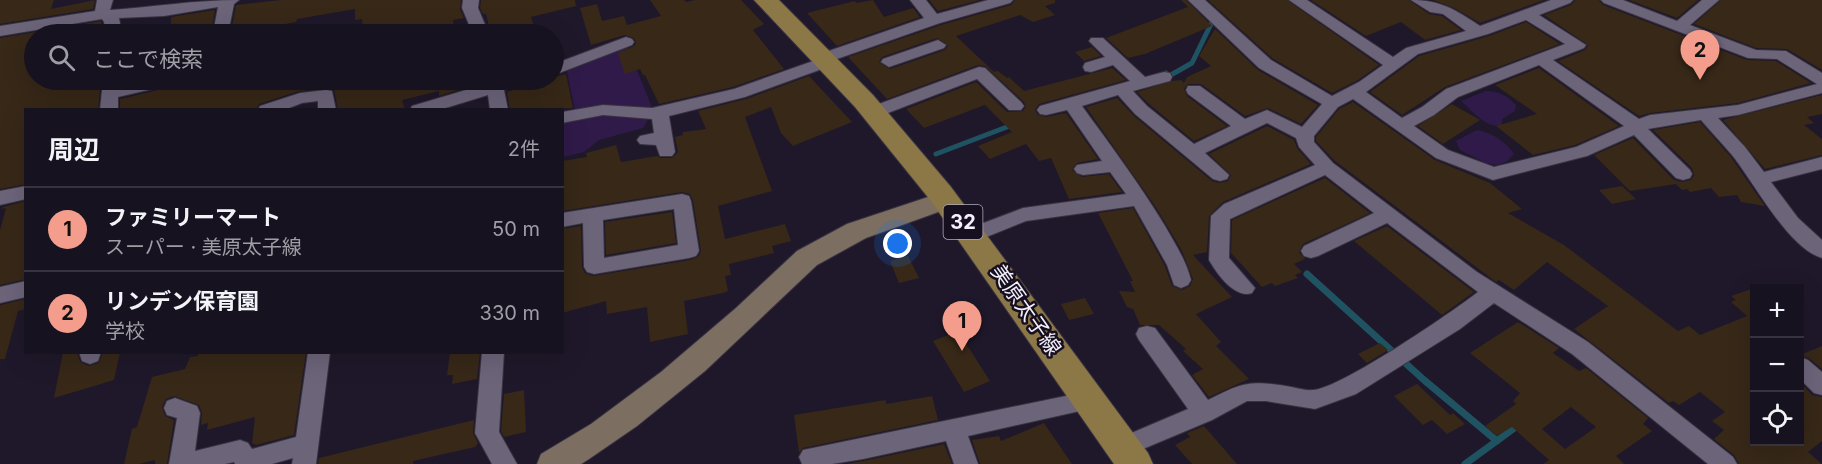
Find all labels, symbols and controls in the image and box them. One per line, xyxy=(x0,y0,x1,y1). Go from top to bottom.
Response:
search box xyxy=(24,24,564,90)
pin: 2 xyxy=(1680,31,1720,80)
icon: search xyxy=(45,41,78,74)
text: ここで検索 xyxy=(93,46,203,72)
text: 周辺 xyxy=(48,134,100,165)
text: 2件 xyxy=(508,137,540,161)
text: ファミリーマート xyxy=(105,204,281,230)
road number: 32 xyxy=(944,205,982,239)
text: 1 xyxy=(63,217,72,241)
text: 50 m xyxy=(492,217,540,241)
your location xyxy=(883,229,912,258)
text: スーパー · 美原太子線 xyxy=(105,235,302,259)
street label: 美原太子線 xyxy=(986,260,1067,360)
map controls xyxy=(1750,284,1804,446)
button: + xyxy=(1750,284,1804,338)
text: リンデン保育園 xyxy=(105,288,259,314)
text: 2 xyxy=(61,301,74,325)
text: 330 m xyxy=(480,301,540,325)
pin: 1 xyxy=(942,302,982,351)
text: 学校 xyxy=(105,319,145,343)
button: − xyxy=(1750,338,1804,392)
button: locate xyxy=(1750,392,1804,446)

